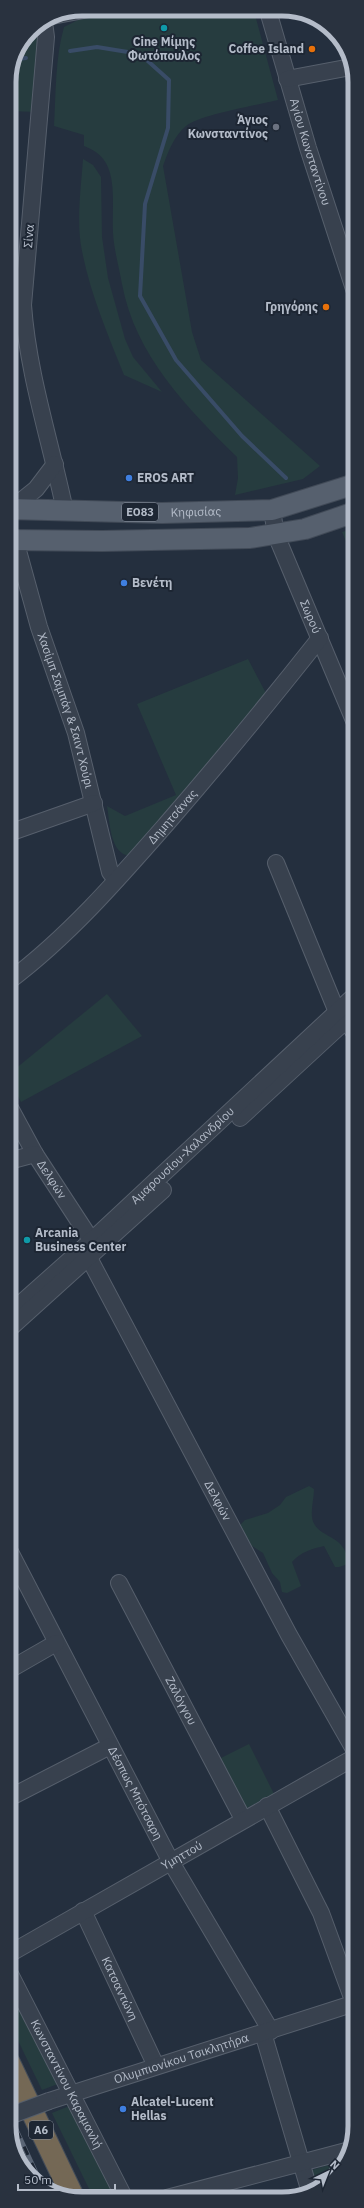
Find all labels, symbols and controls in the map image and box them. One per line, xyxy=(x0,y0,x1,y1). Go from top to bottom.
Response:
marker: Cine Μίμης Φωτόπουλος xyxy=(159,23,169,33)
place label: Cine Μίμης Φωτόπουλος xyxy=(128,34,200,63)
place label: Coffee Island xyxy=(228,41,304,56)
marker: Coffee Island xyxy=(307,44,317,54)
street label: Αγίου Κωνσταντίνου xyxy=(287,97,334,207)
place label: Άγιος Κωνσταντίνος xyxy=(188,112,268,141)
marker: Άγιος Κωνσταντίνος xyxy=(271,122,281,132)
street label: Σίνα xyxy=(20,223,37,248)
place label: Γρηγόρης xyxy=(265,299,318,314)
marker: Γρηγόρης xyxy=(321,302,331,312)
place label: EROS ART xyxy=(137,470,194,485)
marker: EROS ART xyxy=(124,473,134,483)
road number: ΕΟ83 xyxy=(122,503,158,521)
street label: Κηφισίας xyxy=(171,503,222,520)
place label: Βενέτη xyxy=(132,575,172,590)
marker: Βενέτη xyxy=(119,578,129,588)
street label: Σωρού xyxy=(297,597,325,636)
street label: Χασίμπ Σαμπάγ & Σαιντ Χούρι xyxy=(35,630,97,790)
street label: Δημητσάνας xyxy=(144,786,200,847)
street label: Αμαρουσίου-Χαλανδρίου xyxy=(127,1103,237,1207)
street label: Δελφών xyxy=(34,1157,70,1201)
place label: Arcania Business Center xyxy=(35,1225,126,1254)
marker: Arcania Business Center xyxy=(22,1235,32,1245)
street label: Δελφών xyxy=(201,1478,235,1523)
street label: Ζαλόγγου xyxy=(162,1674,200,1727)
street label: Δέσπως Μπότσαρη xyxy=(105,1744,166,1842)
street label: Υμηττού xyxy=(158,1837,205,1873)
street label: Κατσαντώνη xyxy=(99,1954,142,2023)
street label: Κωνσταντίνου Καραμανλή xyxy=(27,2017,106,2151)
street label: Ολυμπιονίκου Τσικλητήρα xyxy=(112,2029,251,2087)
place label: Alcatel-Lucent Hellas xyxy=(131,2094,214,2123)
marker: Alcatel-Lucent Hellas xyxy=(118,2104,128,2114)
road number: Α6 xyxy=(29,2121,53,2139)
north arrow xyxy=(308,2152,348,2192)
text: N xyxy=(327,2157,343,2173)
scale bar xyxy=(18,2166,115,2192)
text: 50 m xyxy=(24,2172,52,2187)

